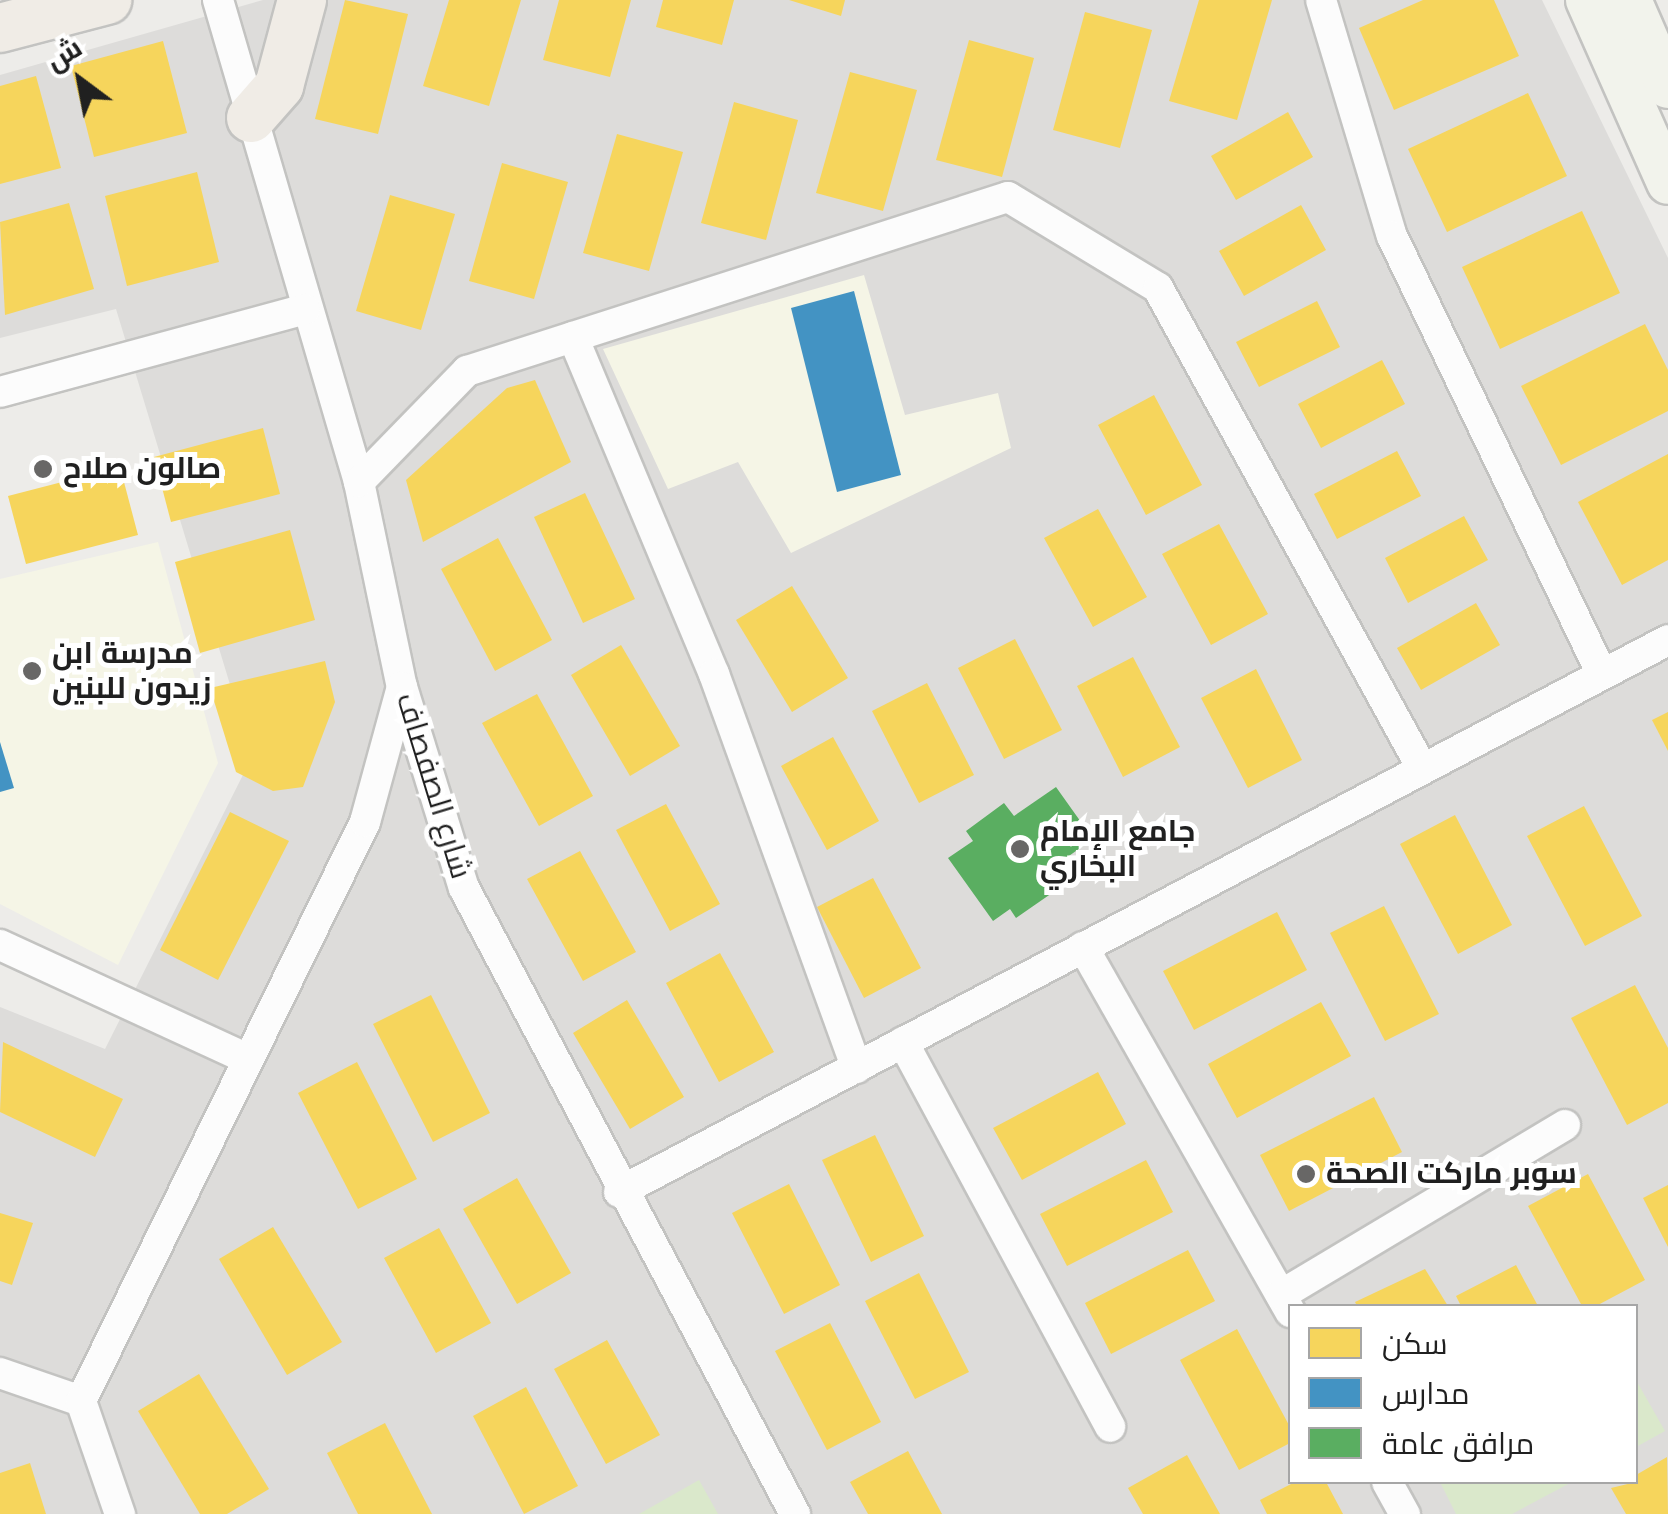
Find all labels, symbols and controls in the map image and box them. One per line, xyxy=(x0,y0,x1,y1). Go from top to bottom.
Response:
text: ش xyxy=(39,29,89,80)
north arrow xyxy=(30,30,130,130)
place label: صالون صلاح xyxy=(63,451,221,487)
marker: صالون صلاح xyxy=(32,458,54,480)
place label: مدرسة ابن زيدون للبنين xyxy=(52,636,211,706)
marker: مدرسة ابن زيدون للبنين xyxy=(21,660,43,682)
street label: شارع الصفصاف xyxy=(388,689,478,883)
place label: جامع الإمام البخاري xyxy=(1040,814,1195,884)
marker: جامع الإمام البخاري xyxy=(1009,838,1031,860)
place label: سوبر ماركت الصحة xyxy=(1326,1156,1577,1192)
marker: سوبر ماركت الصحة xyxy=(1295,1163,1317,1185)
legend xyxy=(1288,1304,1638,1484)
text: سكن xyxy=(1382,1324,1448,1365)
text: مدارس xyxy=(1382,1374,1470,1415)
text: مرافق عامة xyxy=(1382,1424,1534,1465)

